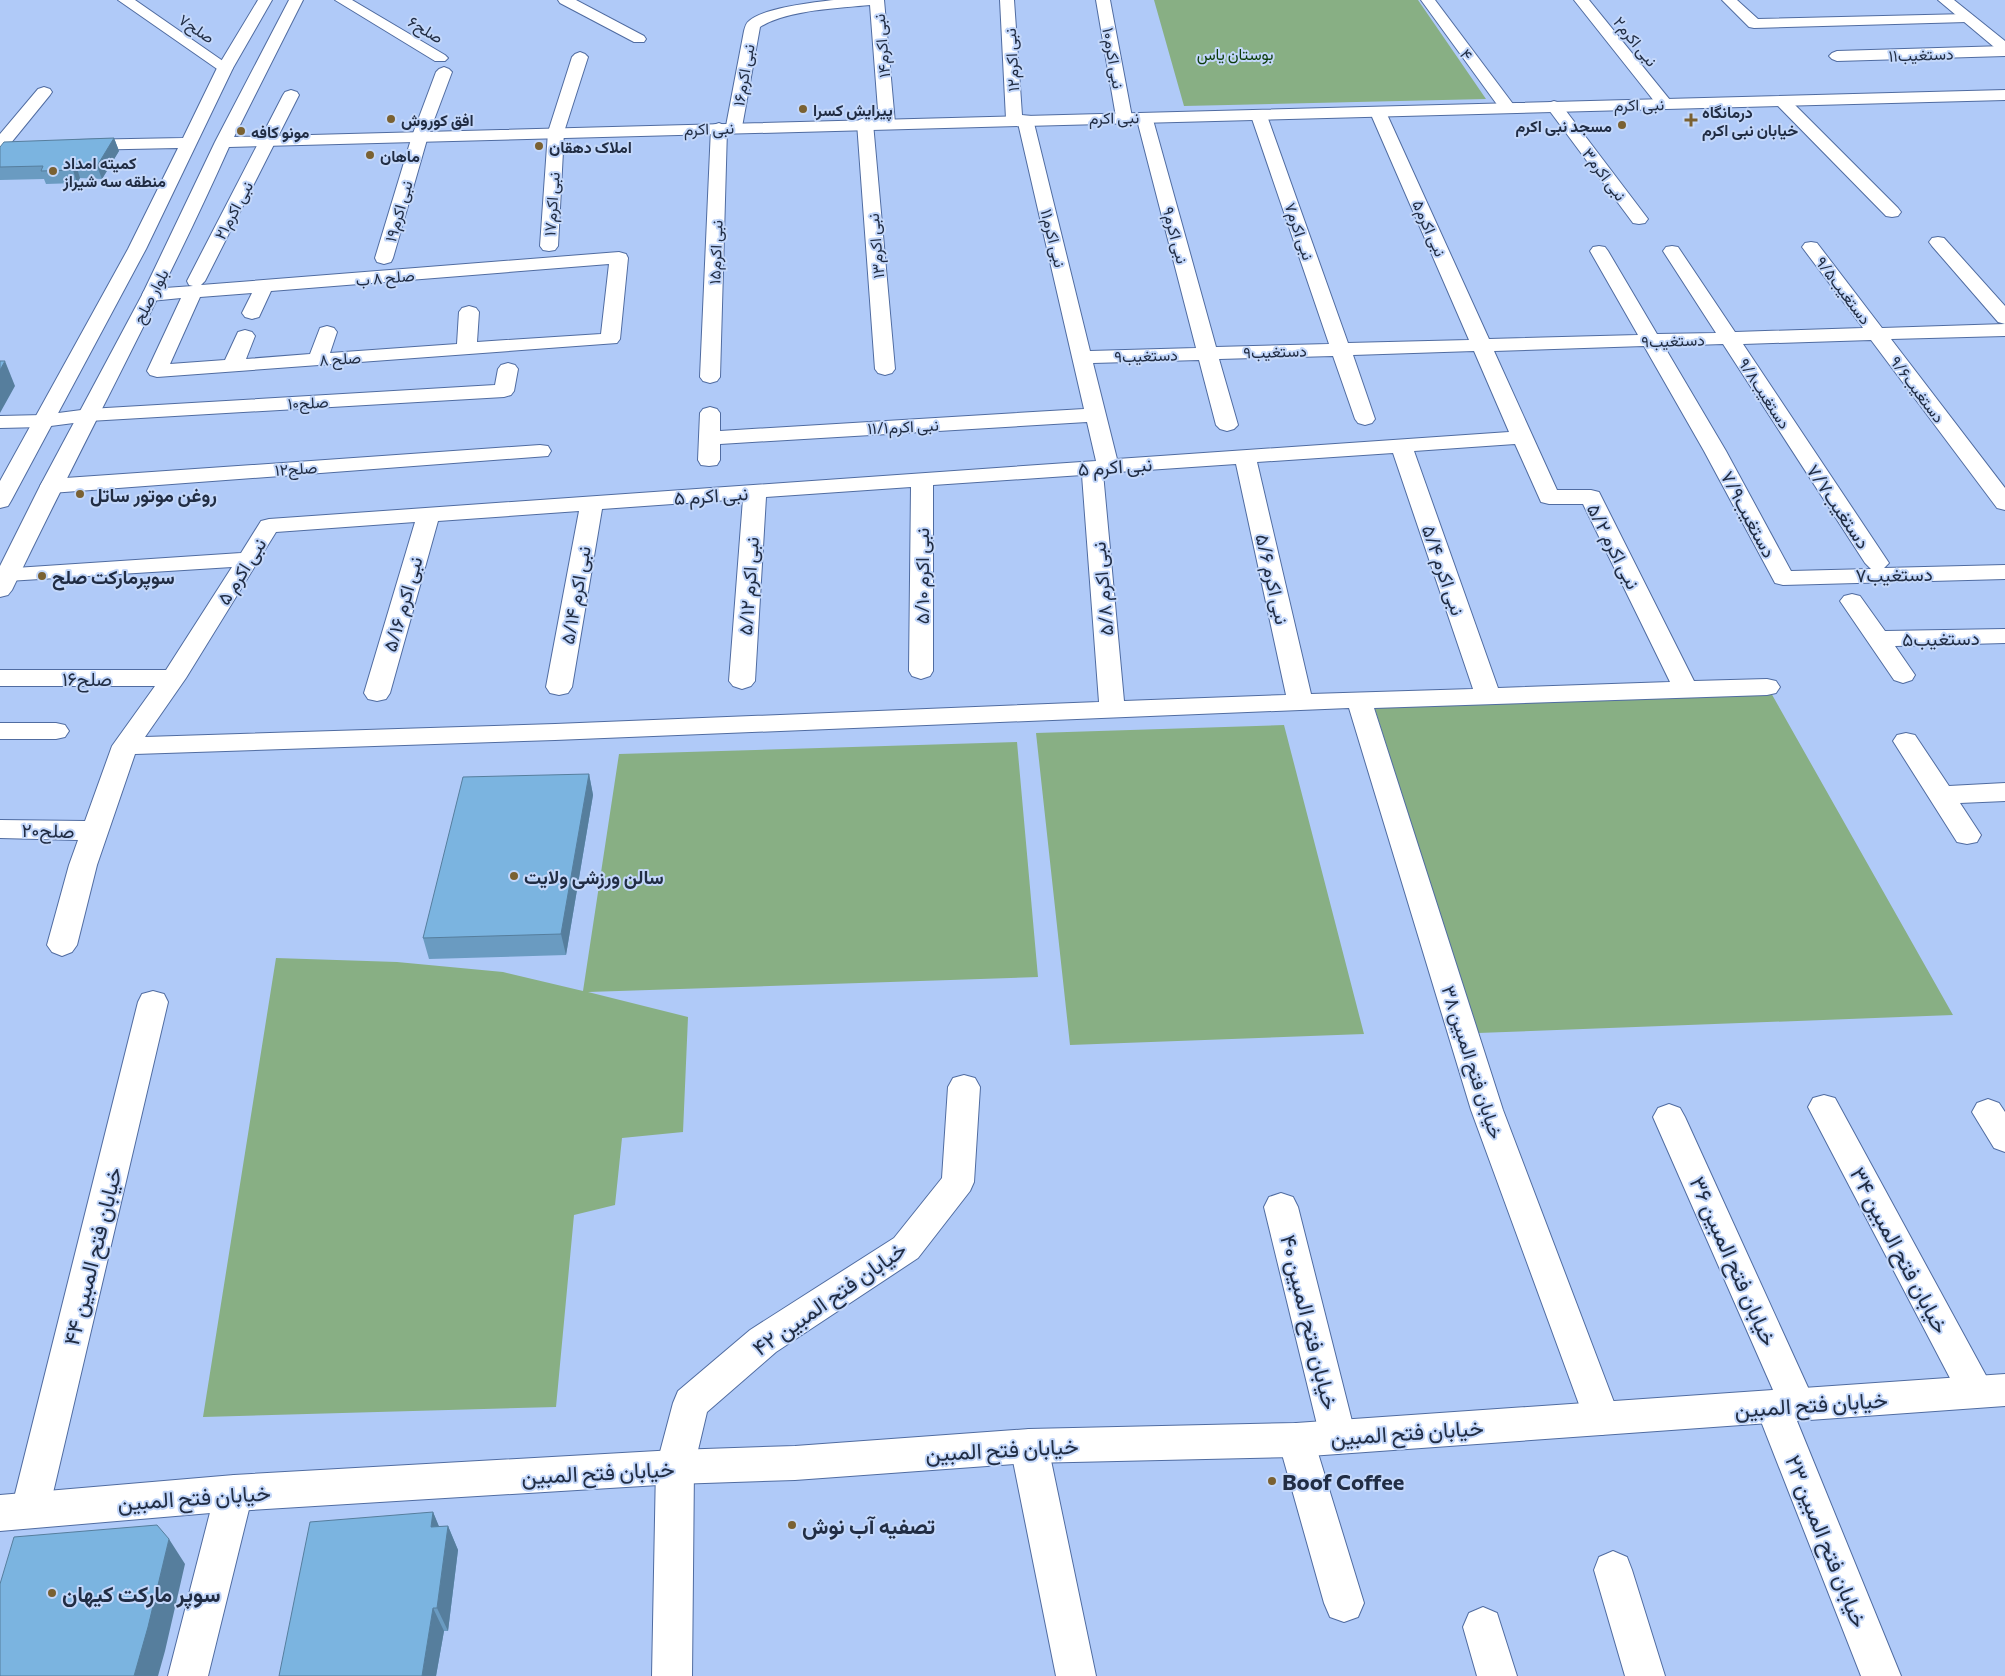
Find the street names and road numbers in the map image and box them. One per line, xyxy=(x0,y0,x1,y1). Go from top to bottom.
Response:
street label: صلح۷ xyxy=(174,9,218,49)
street label: صلح۶ xyxy=(404,11,447,49)
street label: نبی اکرم۲ xyxy=(1609,12,1662,71)
street label: نبی اکرم۱۴ xyxy=(869,13,895,79)
street label: نبی اکرم۱۰ xyxy=(1097,26,1129,90)
street label: نبی اکرم۱۲ xyxy=(1000,28,1024,92)
street label: نبی اکرم۱۶ xyxy=(728,42,760,108)
street label: دستغیب۱۱ xyxy=(1888,43,1954,66)
street label: ۴ xyxy=(1457,45,1477,63)
street label: نبی اکرم xyxy=(1614,94,1664,116)
street label: نبی اکرم xyxy=(1089,107,1139,129)
street label: نبی اکرم xyxy=(684,118,735,140)
street label: نبی اکرم۳ xyxy=(1578,144,1631,205)
street label: نبی اکرم۱۷ xyxy=(539,171,565,237)
street label: نبی اکرم۲۱ xyxy=(210,178,258,243)
street label: نبی اکرم۱۹ xyxy=(380,178,418,244)
street label: نبی اکرم۵ xyxy=(1407,197,1451,260)
street label: نبی اکرم۷ xyxy=(1279,200,1319,263)
street label: نبی اکرم۹ xyxy=(1157,205,1193,266)
street label: نبی اکرم۱۱ xyxy=(1036,207,1070,270)
street label: نبی اکرم۱۳ xyxy=(863,212,889,279)
street label: نبی اکرم۱۵ xyxy=(704,220,728,285)
street label: ۹/۵دستغیب xyxy=(1812,252,1876,328)
street label: صلح ۸ ب xyxy=(355,265,415,292)
street label: بلوار صلح xyxy=(128,266,174,328)
street label: دستغیب۹ xyxy=(1641,329,1705,352)
street label: ۹دستغیب xyxy=(1243,340,1307,363)
street label: دستغیب۹ xyxy=(1114,344,1178,367)
street label: ۸ صلح xyxy=(318,347,362,372)
street label: دستغیب۹/۶ xyxy=(1886,352,1949,427)
street label: دستغیب۹/۸ xyxy=(1734,354,1795,432)
street label: صلح۱۰ xyxy=(287,391,329,416)
street label: نبی اکرم۱۱/۱ xyxy=(867,415,939,439)
street label: نبی اکرم ۵ xyxy=(1077,452,1153,482)
street label: صلح۱۲ xyxy=(274,457,318,482)
street label: دستغیب۷/۷ xyxy=(1801,459,1876,553)
street label: دستغیب۷/۹ xyxy=(1716,467,1781,562)
street label: نبی اکرم ۵ xyxy=(673,481,749,511)
street label: نبی اکرم ۵/۲ xyxy=(1581,499,1645,594)
street label: نبی اکرم ۵/۴ xyxy=(1416,522,1470,619)
street label: نبی اکرم ۵/۱۰ xyxy=(910,528,935,624)
street label: نبی اکرم ۵/۶ xyxy=(1249,531,1295,627)
street label: نبی اکرم ۵ xyxy=(211,533,272,610)
street label: نبی اکرم ۵/۱۲ xyxy=(733,536,765,636)
street label: نبی اکرم ۵/۸ xyxy=(1086,541,1120,637)
street label: نبی اکرم ۵/۱۴ xyxy=(555,544,597,646)
street label: نبی اکرم ۵/۱۶ xyxy=(377,554,428,655)
street label: دستغیب۷ xyxy=(1855,562,1933,587)
street label: دستغیب۵ xyxy=(1902,626,1980,651)
street label: صلح۱۶ xyxy=(62,667,112,693)
street label: صلح۲۰ xyxy=(21,818,75,845)
street label: خیابان فتح المبین ۳۸ xyxy=(1435,982,1509,1142)
street label: خیابان فتح المبین ۳۴ xyxy=(1843,1162,1955,1339)
street label: خیابان فتح المبین ۴۴ xyxy=(57,1164,129,1348)
street label: خیابان فتح المبین ۳۶ xyxy=(1683,1172,1784,1351)
street label: خیابان فتح المبین ۴۰ xyxy=(1273,1232,1345,1413)
street label: خیابان فتح المبین ۴۲ xyxy=(747,1235,912,1363)
street label: خیابان فتح المبین xyxy=(1734,1385,1889,1425)
street label: خیابان فتح المبین xyxy=(1330,1413,1485,1453)
street label: خیابان فتح المبین xyxy=(925,1432,1079,1468)
street label: خیابان فتح المبین ۲۳ xyxy=(1778,1451,1874,1632)
street label: خیابان فتح المبین xyxy=(521,1455,675,1491)
street label: خیابان فتح المبین xyxy=(117,1478,272,1518)

